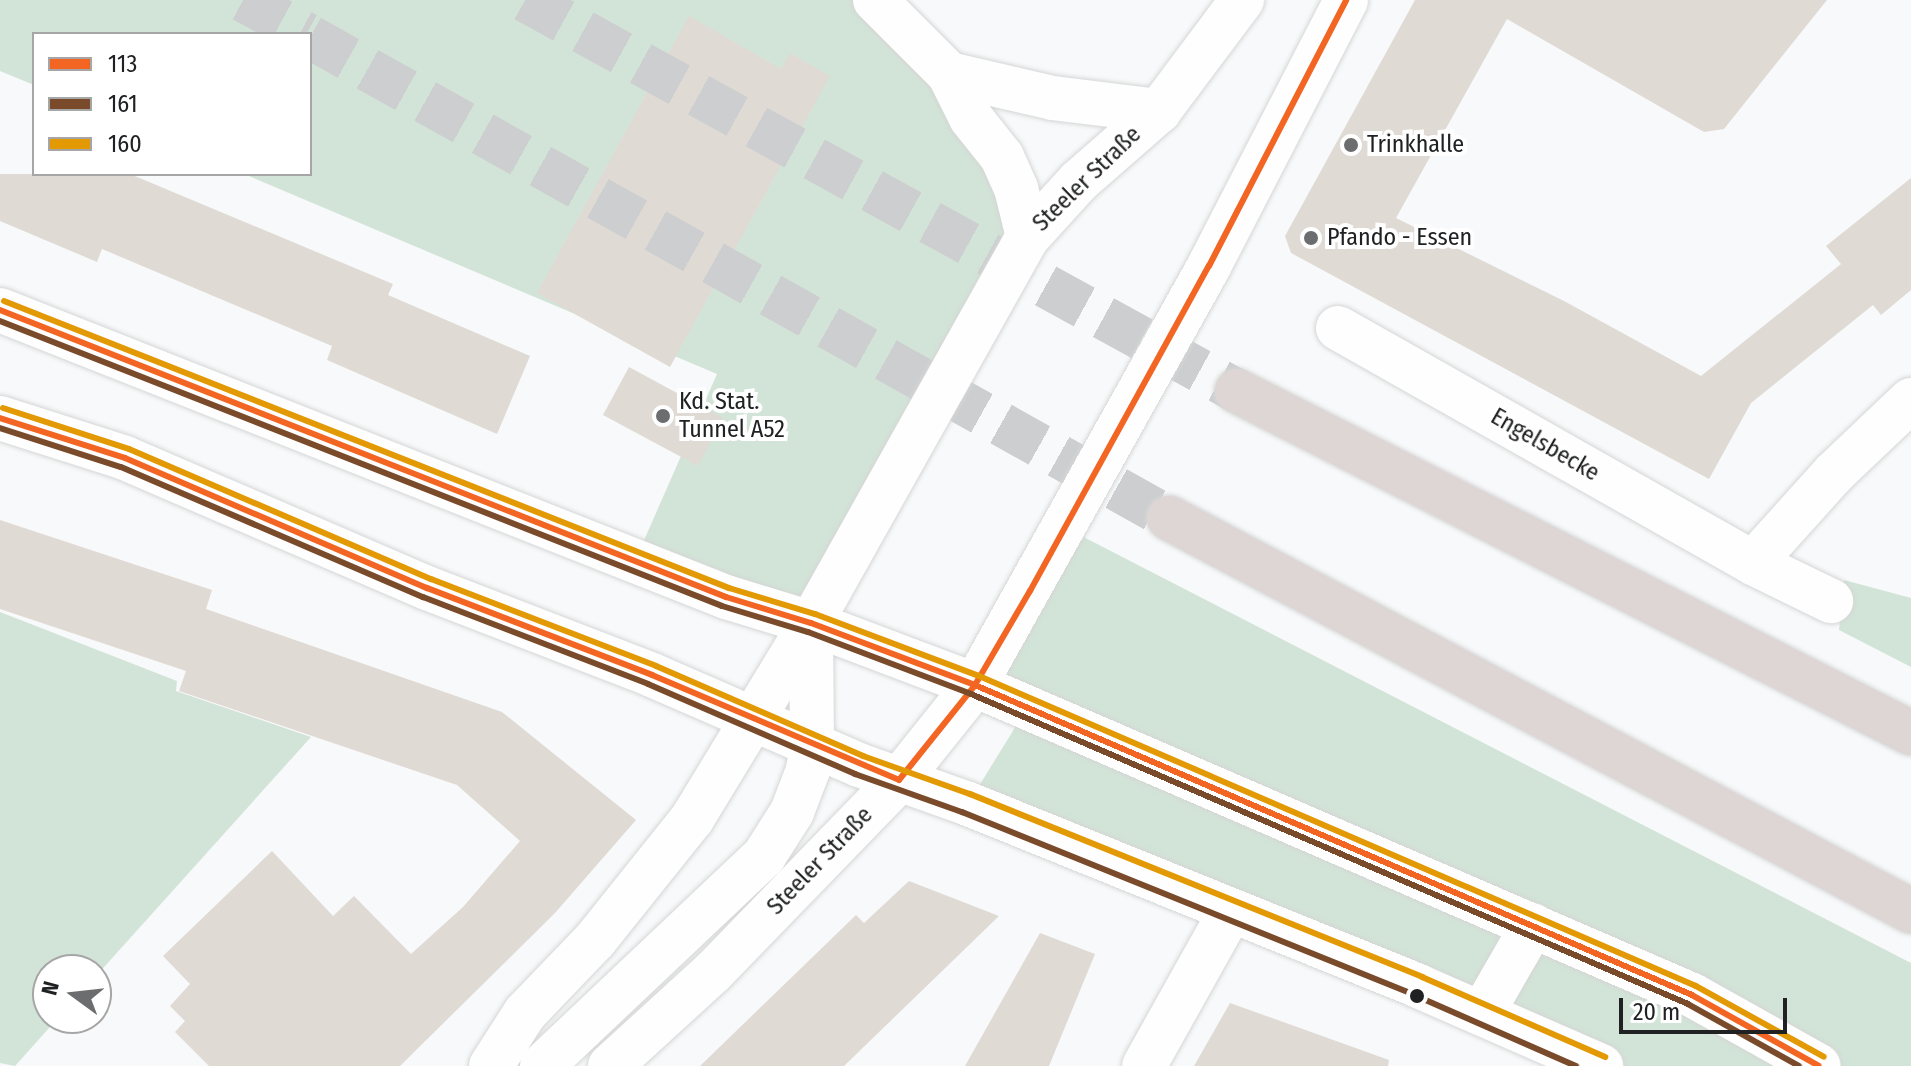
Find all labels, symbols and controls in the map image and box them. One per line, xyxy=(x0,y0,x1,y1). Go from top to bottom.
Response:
legend xyxy=(32,32,312,176)
text: 113 xyxy=(108,50,137,78)
text: 161 xyxy=(108,90,138,118)
street label: Steeler Straße xyxy=(1027,120,1147,238)
text: 160 xyxy=(108,130,142,158)
place label: Trinkhalle xyxy=(1367,131,1464,159)
marker: Trinkhalle xyxy=(1342,136,1360,154)
place label: Pfando - Essen xyxy=(1327,224,1472,252)
marker: Pfando - Essen xyxy=(1302,229,1320,247)
place label: Kd. Stat. Tunnel A52 xyxy=(679,388,785,444)
street label: Engelsbecke xyxy=(1486,402,1604,488)
marker: Kd. Stat. Tunnel A52 xyxy=(654,407,672,425)
street label: Steeler Straße xyxy=(761,801,879,921)
north arrow xyxy=(32,954,112,1034)
text: N xyxy=(36,978,65,998)
scale bar xyxy=(1623,982,1791,1032)
unlabelled marker xyxy=(1409,988,1425,1004)
text: 20 m xyxy=(1633,998,1680,1026)

